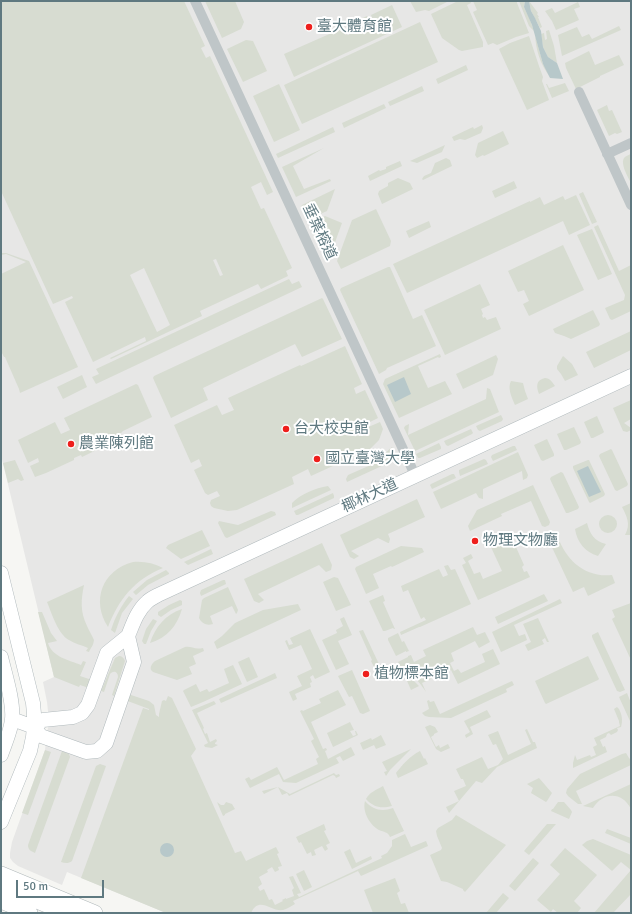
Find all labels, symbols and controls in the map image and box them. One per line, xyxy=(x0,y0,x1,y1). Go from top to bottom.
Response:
place label: 臺大體育館 xyxy=(317,18,392,36)
marker: 臺大體育館 xyxy=(304,22,314,32)
street label: 垂葉榕道 xyxy=(298,201,340,263)
place label: 台大校史館 xyxy=(294,420,369,438)
marker: 台大校史館 xyxy=(281,424,291,434)
place label: 農業陳列館 xyxy=(79,435,154,453)
marker: 農業陳列館 xyxy=(66,439,76,449)
place label: 國立臺灣大學 xyxy=(325,450,415,468)
marker: 國立臺灣大學 xyxy=(312,454,322,464)
street label: 椰林大道 xyxy=(339,475,401,517)
place label: 物理文物廳 xyxy=(483,532,558,550)
marker: 物理文物廳 xyxy=(470,536,480,546)
place label: 植物標本館 xyxy=(374,665,449,683)
marker: 植物標本館 xyxy=(361,669,371,679)
scale bar xyxy=(18,872,106,898)
text: 50 m xyxy=(23,879,48,894)

